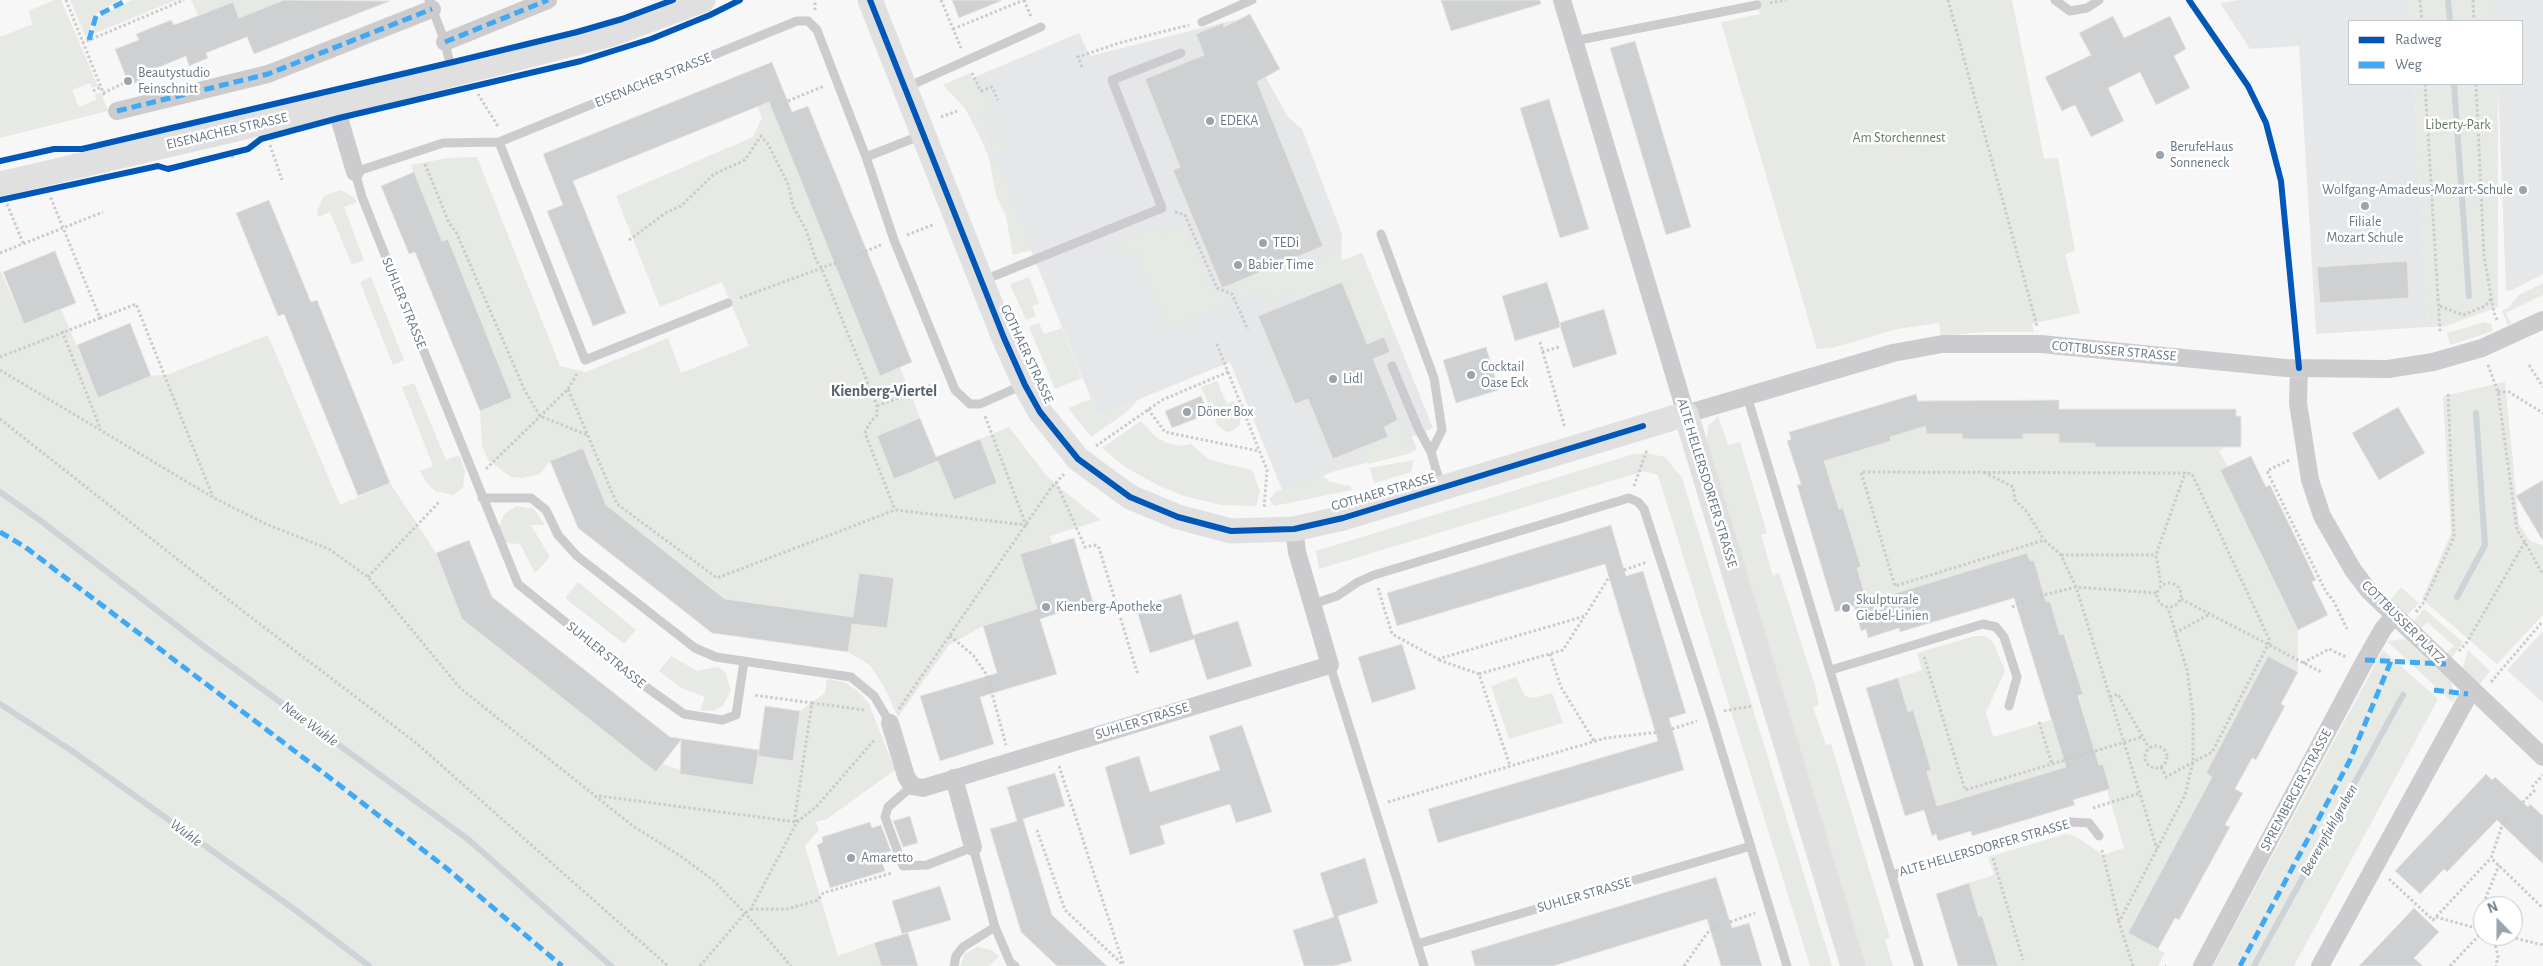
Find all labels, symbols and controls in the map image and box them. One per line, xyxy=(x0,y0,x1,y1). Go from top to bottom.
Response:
legend xyxy=(2348,20,2523,85)
text: Radweg xyxy=(2395,32,2442,47)
street label: EISENACHER STRASSE xyxy=(592,49,714,111)
text: Weg xyxy=(2395,57,2422,72)
place label: Beautystudio Feinschnitt xyxy=(138,65,210,98)
marker: Beautystudio Feinschnitt xyxy=(122,75,134,87)
street label: EISENACHER STRASSE xyxy=(165,109,289,153)
place label: EDEKA xyxy=(1220,113,1258,129)
marker: EDEKA xyxy=(1204,115,1216,127)
park label: Liberty-Park xyxy=(2425,117,2491,133)
park label: Am Storchennest xyxy=(1852,130,1946,146)
place label: BerufeHaus Sonneneck xyxy=(2170,139,2233,172)
marker: BerufeHaus Sonneneck xyxy=(2154,149,2166,161)
place label: Wolfgang-Amadeus-Mozart-Schule xyxy=(2322,182,2513,198)
marker: Wolfgang-Amadeus-Mozart-Schule xyxy=(2517,184,2529,196)
marker: Filiale Mozart Schule xyxy=(2359,200,2371,212)
place label: Filiale Mozart Schule xyxy=(2327,214,2403,246)
place label: TEDi xyxy=(1273,235,1299,251)
marker: TEDi xyxy=(1257,237,1269,249)
street label: SUHLER STRASSE xyxy=(378,255,430,351)
place label: Babier Time xyxy=(1248,257,1314,273)
marker: Babier Time xyxy=(1232,259,1244,271)
street label: GOTHAER STRASSE xyxy=(997,302,1057,406)
street label: COTTBUSSER STRASSE xyxy=(2051,337,2177,365)
place label: Cocktail Oase Eck xyxy=(1481,359,1528,392)
marker: Cocktail Oase Eck xyxy=(1465,369,1477,381)
place label: Lidl xyxy=(1343,371,1363,387)
marker: Lidl xyxy=(1327,373,1339,385)
district label: Kienberg-Viertel xyxy=(831,381,937,401)
street label: ALTE HELLERSDORFER STRASSE xyxy=(1673,396,1741,570)
place label: Döner Box xyxy=(1197,404,1253,420)
marker: Döner Box xyxy=(1181,406,1193,418)
street label: GOTHAER STRASSE xyxy=(1329,469,1437,515)
street label: COTTBUSSER PLATZ xyxy=(2358,577,2448,667)
place label: Skulpturale Giebel-Linien xyxy=(1856,592,1929,624)
place label: Kienberg-Apotheke xyxy=(1056,599,1162,615)
marker: Kienberg-Apotheke xyxy=(1040,601,1052,613)
marker: Skulpturale Giebel-Linien xyxy=(1840,602,1852,614)
street label: SUHLER STRASSE xyxy=(563,618,649,692)
water label: Neue Wuhle xyxy=(278,697,342,751)
street label: SUHLER STRASSE xyxy=(1093,699,1191,743)
street label: SPREMBERGER STRASSE xyxy=(2257,726,2335,854)
water label: Beerenpfuhlgraben xyxy=(2296,781,2362,879)
water label: Wuhle xyxy=(166,815,206,851)
street label: ALTE HELLERSDORFER STRASSE xyxy=(1897,816,2071,880)
place label: Amaretto xyxy=(861,850,913,866)
marker: Amaretto xyxy=(845,852,857,864)
street label: SUHLER STRASSE xyxy=(1535,874,1633,916)
north arrow xyxy=(2473,896,2523,946)
text: N xyxy=(2486,900,2500,916)

